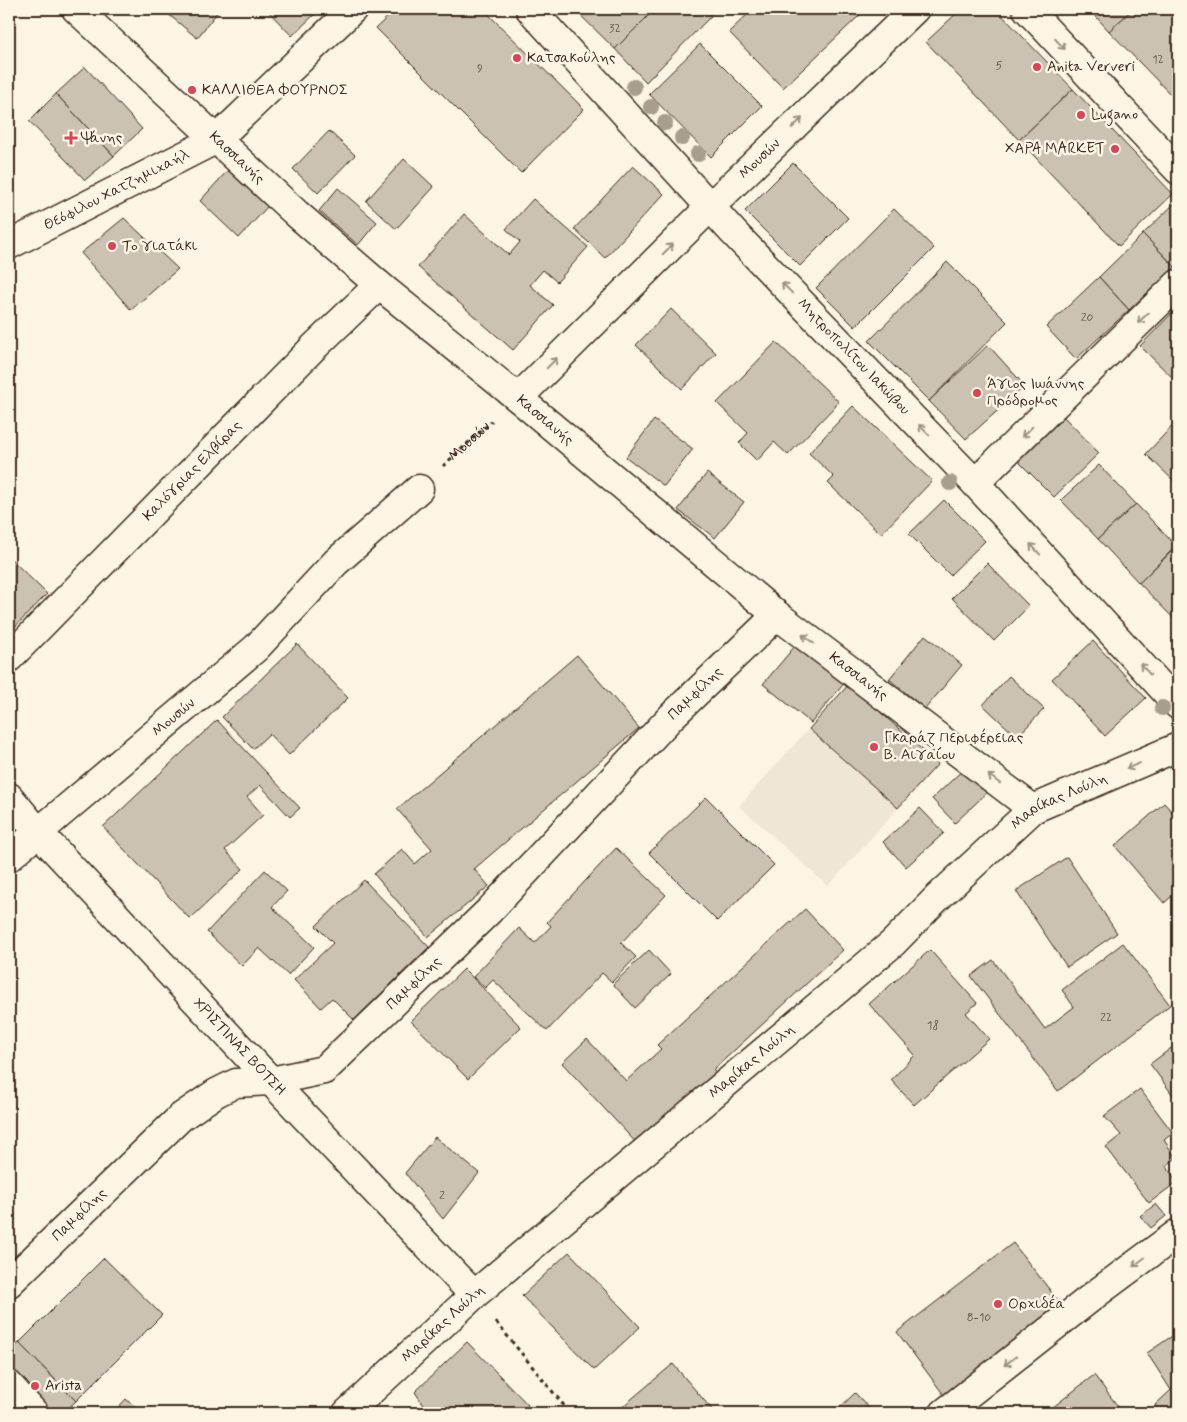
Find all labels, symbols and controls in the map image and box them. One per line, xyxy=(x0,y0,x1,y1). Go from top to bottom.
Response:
house number: 32 xyxy=(609,21,621,37)
one-way arrow xyxy=(1054,38,1066,51)
place label: Κατσακούλης xyxy=(527,48,616,68)
marker: Κατσακούλης xyxy=(511,52,523,64)
house number: 12 xyxy=(1152,52,1164,68)
place label: Anita Ververi xyxy=(1047,57,1135,77)
house number: 5 xyxy=(995,58,1003,74)
house number: 9 xyxy=(477,61,483,77)
marker: Anita Ververi xyxy=(1031,61,1043,73)
place label: ΚΑΛΛΙΘΕΑ ΦΟΥΡΝΟΣ xyxy=(202,80,348,100)
marker: ΚΑΛΛΙΘΕΑ ΦΟΥΡΝΟΣ xyxy=(186,84,198,96)
place label: Lugano xyxy=(1091,105,1138,126)
marker: Lugano xyxy=(1075,109,1087,121)
one-way arrow xyxy=(790,117,803,129)
street label: Κασσιανής xyxy=(204,127,269,189)
place label: Ψάνης xyxy=(80,128,123,148)
marker: Ψάνης xyxy=(65,132,77,144)
street label: Μουσών xyxy=(735,134,785,184)
place label: XAPA MARKET xyxy=(1005,139,1105,159)
marker: XAPA MARKET xyxy=(1109,143,1121,155)
street label: Θεόφιλου Χατζημιχαήλ xyxy=(40,144,194,236)
place label: Το γιατάκι xyxy=(122,236,198,256)
marker: Το γιατάκι xyxy=(106,240,118,252)
one-way arrow xyxy=(662,243,674,255)
one-way arrow xyxy=(781,282,793,294)
street label: Μητροπολίτου Ιακώβου xyxy=(792,294,915,420)
house number: 20 xyxy=(1081,310,1094,326)
one-way arrow xyxy=(1137,312,1150,324)
one-way arrow xyxy=(546,357,559,369)
place label: Άγιος Ιωάννης Πρόδρομος xyxy=(987,374,1085,411)
marker: Άγιος Ιωάννης Πρόδρομος xyxy=(971,387,983,399)
street label: Κασσιανής xyxy=(512,391,578,451)
street label: Καλόγριας Ελβίρας xyxy=(138,416,247,526)
street label: Μουσών xyxy=(444,417,495,466)
one-way arrow xyxy=(918,424,930,437)
one-way arrow xyxy=(1022,425,1034,437)
one-way arrow xyxy=(1029,543,1041,555)
one-way arrow xyxy=(801,634,815,644)
street label: Κασσιανής xyxy=(825,648,892,706)
street label: Παμφίλης xyxy=(664,662,728,725)
one-way arrow xyxy=(1139,662,1151,675)
street label: Μουσών xyxy=(148,693,200,741)
place label: Γκαράζ Περιφέρειας Β. Αιγαίου xyxy=(884,728,1024,765)
marker: Γκαράζ Περιφέρειας Β. Αιγαίου xyxy=(868,741,880,753)
one-way arrow xyxy=(1126,761,1141,771)
street label: Μαρίκας Λούλη xyxy=(1007,768,1111,835)
one-way arrow xyxy=(988,774,1001,785)
street label: Παμφίλης xyxy=(382,952,446,1014)
street label: ΧΡΙΣΤΙΝΑΣ ΒΟΤΣΗ xyxy=(188,994,290,1100)
house number: 22 xyxy=(1100,1010,1112,1026)
house number: 18 xyxy=(927,1018,939,1034)
street label: Μαρίκας Λούλη xyxy=(704,1020,799,1104)
street label: Παμφίλης xyxy=(48,1183,112,1246)
house number: 2 xyxy=(439,1188,445,1204)
one-way arrow xyxy=(1132,1257,1146,1267)
street label: Μαρίκας Λούλη xyxy=(397,1280,489,1367)
place label: Ορχιδέα xyxy=(1008,1294,1066,1314)
marker: Ορχιδέα xyxy=(992,1298,1004,1310)
house number: 8-10 xyxy=(967,1310,991,1326)
one-way arrow xyxy=(1004,1356,1017,1367)
place label: Arista xyxy=(45,1376,82,1396)
marker: Arista xyxy=(29,1380,41,1392)

